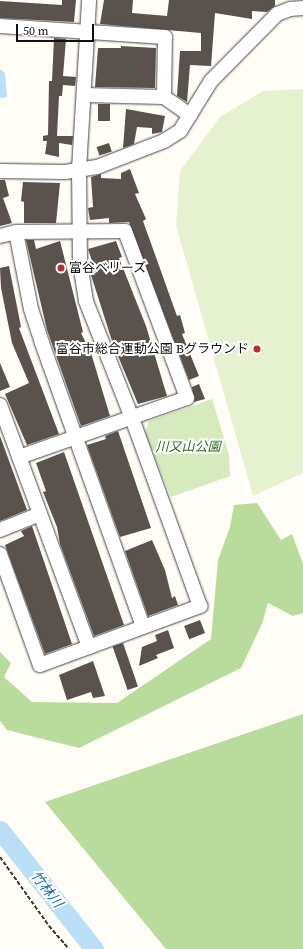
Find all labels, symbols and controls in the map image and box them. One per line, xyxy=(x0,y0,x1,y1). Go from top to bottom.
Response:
scale bar xyxy=(18,16,96,42)
text: 50 m xyxy=(23,23,49,39)
place label: 富谷ベリーズ xyxy=(69,260,147,276)
marker: 富谷ベリーズ xyxy=(56,263,66,273)
place label: 富谷市総合運動公園 Bグラウンド xyxy=(56,341,249,357)
marker: 富谷市総合運動公園 Bグラウンド xyxy=(252,344,262,354)
park label: 川又山公園 xyxy=(156,439,220,455)
water label: 竹林川 xyxy=(27,867,67,911)

